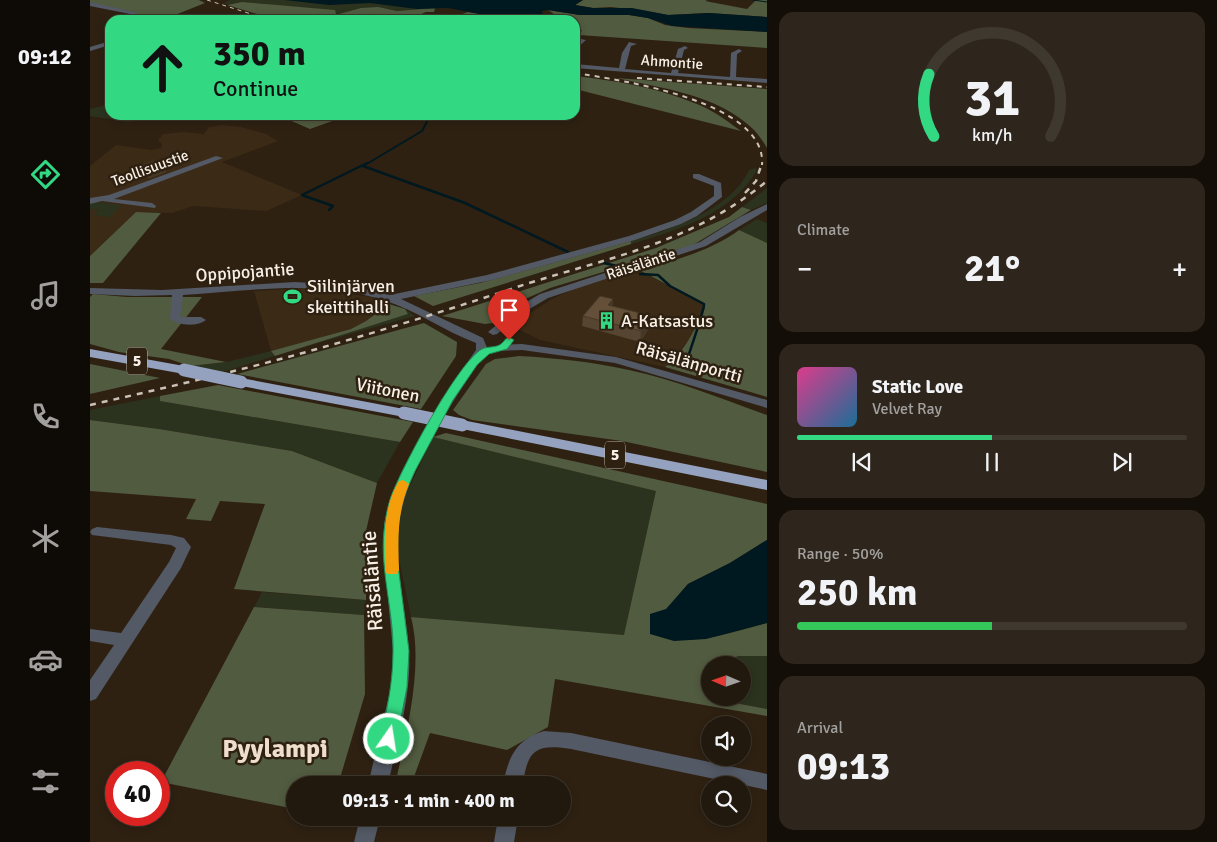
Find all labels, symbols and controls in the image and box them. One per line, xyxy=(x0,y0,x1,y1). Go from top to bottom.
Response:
text: 350 m xyxy=(213,32,306,75)
icon: ahead xyxy=(130,35,195,100)
text: 09:12 xyxy=(18,43,72,70)
street label: Ahmontie xyxy=(640,51,704,73)
text: 31 xyxy=(964,66,1020,130)
text: Continue xyxy=(213,75,298,102)
text: km/h xyxy=(972,124,1012,146)
street label: Teollisuustie xyxy=(109,146,191,190)
icon: directions xyxy=(28,157,63,192)
text: Climate xyxy=(797,220,850,240)
street label: Räisäläntie xyxy=(604,244,678,284)
text: 21° xyxy=(964,245,1020,292)
text: − xyxy=(797,252,812,286)
text: + xyxy=(1172,252,1187,286)
street label: Oppipojantie xyxy=(195,258,295,286)
place label: Siilinjärven skeittihalli xyxy=(307,275,395,318)
icon: music xyxy=(28,278,63,313)
sports icon: Siilinjärven skeittihalli xyxy=(283,286,303,306)
pin xyxy=(488,289,530,340)
icon: arrive xyxy=(495,296,523,324)
place label: A-Katsastus xyxy=(621,310,713,332)
building icon: A-Katsastus xyxy=(597,311,617,331)
street label: Räisälänportti xyxy=(633,336,745,388)
road number: 5 xyxy=(127,348,147,374)
street label: Viitonen xyxy=(354,373,422,407)
text: Static Love xyxy=(872,375,963,399)
icon: phone xyxy=(28,399,63,434)
text: Velvet Ray xyxy=(872,399,942,419)
road number: 5 xyxy=(605,442,625,468)
icon: previous xyxy=(848,448,876,476)
icon: pause xyxy=(978,448,1006,476)
icon: next xyxy=(1108,448,1136,476)
icon: climate xyxy=(28,521,63,556)
street label: Räisäläntie xyxy=(356,530,388,632)
text: Range · 50% xyxy=(797,544,883,564)
text: 250 km xyxy=(797,569,918,616)
icon: car xyxy=(28,642,63,677)
north arrow xyxy=(701,656,751,706)
map controls xyxy=(701,656,751,826)
position arrow xyxy=(362,712,414,764)
button: sound xyxy=(701,716,751,766)
text: Arrival xyxy=(797,718,843,738)
district label: Pyylampi xyxy=(222,733,328,765)
text: 09:13 xyxy=(797,743,890,790)
speed limit sign: 40 xyxy=(105,761,170,826)
icon: filters xyxy=(28,764,63,799)
button: search xyxy=(701,776,751,826)
text: 09:13 · 1 min · 400 m xyxy=(342,789,515,813)

